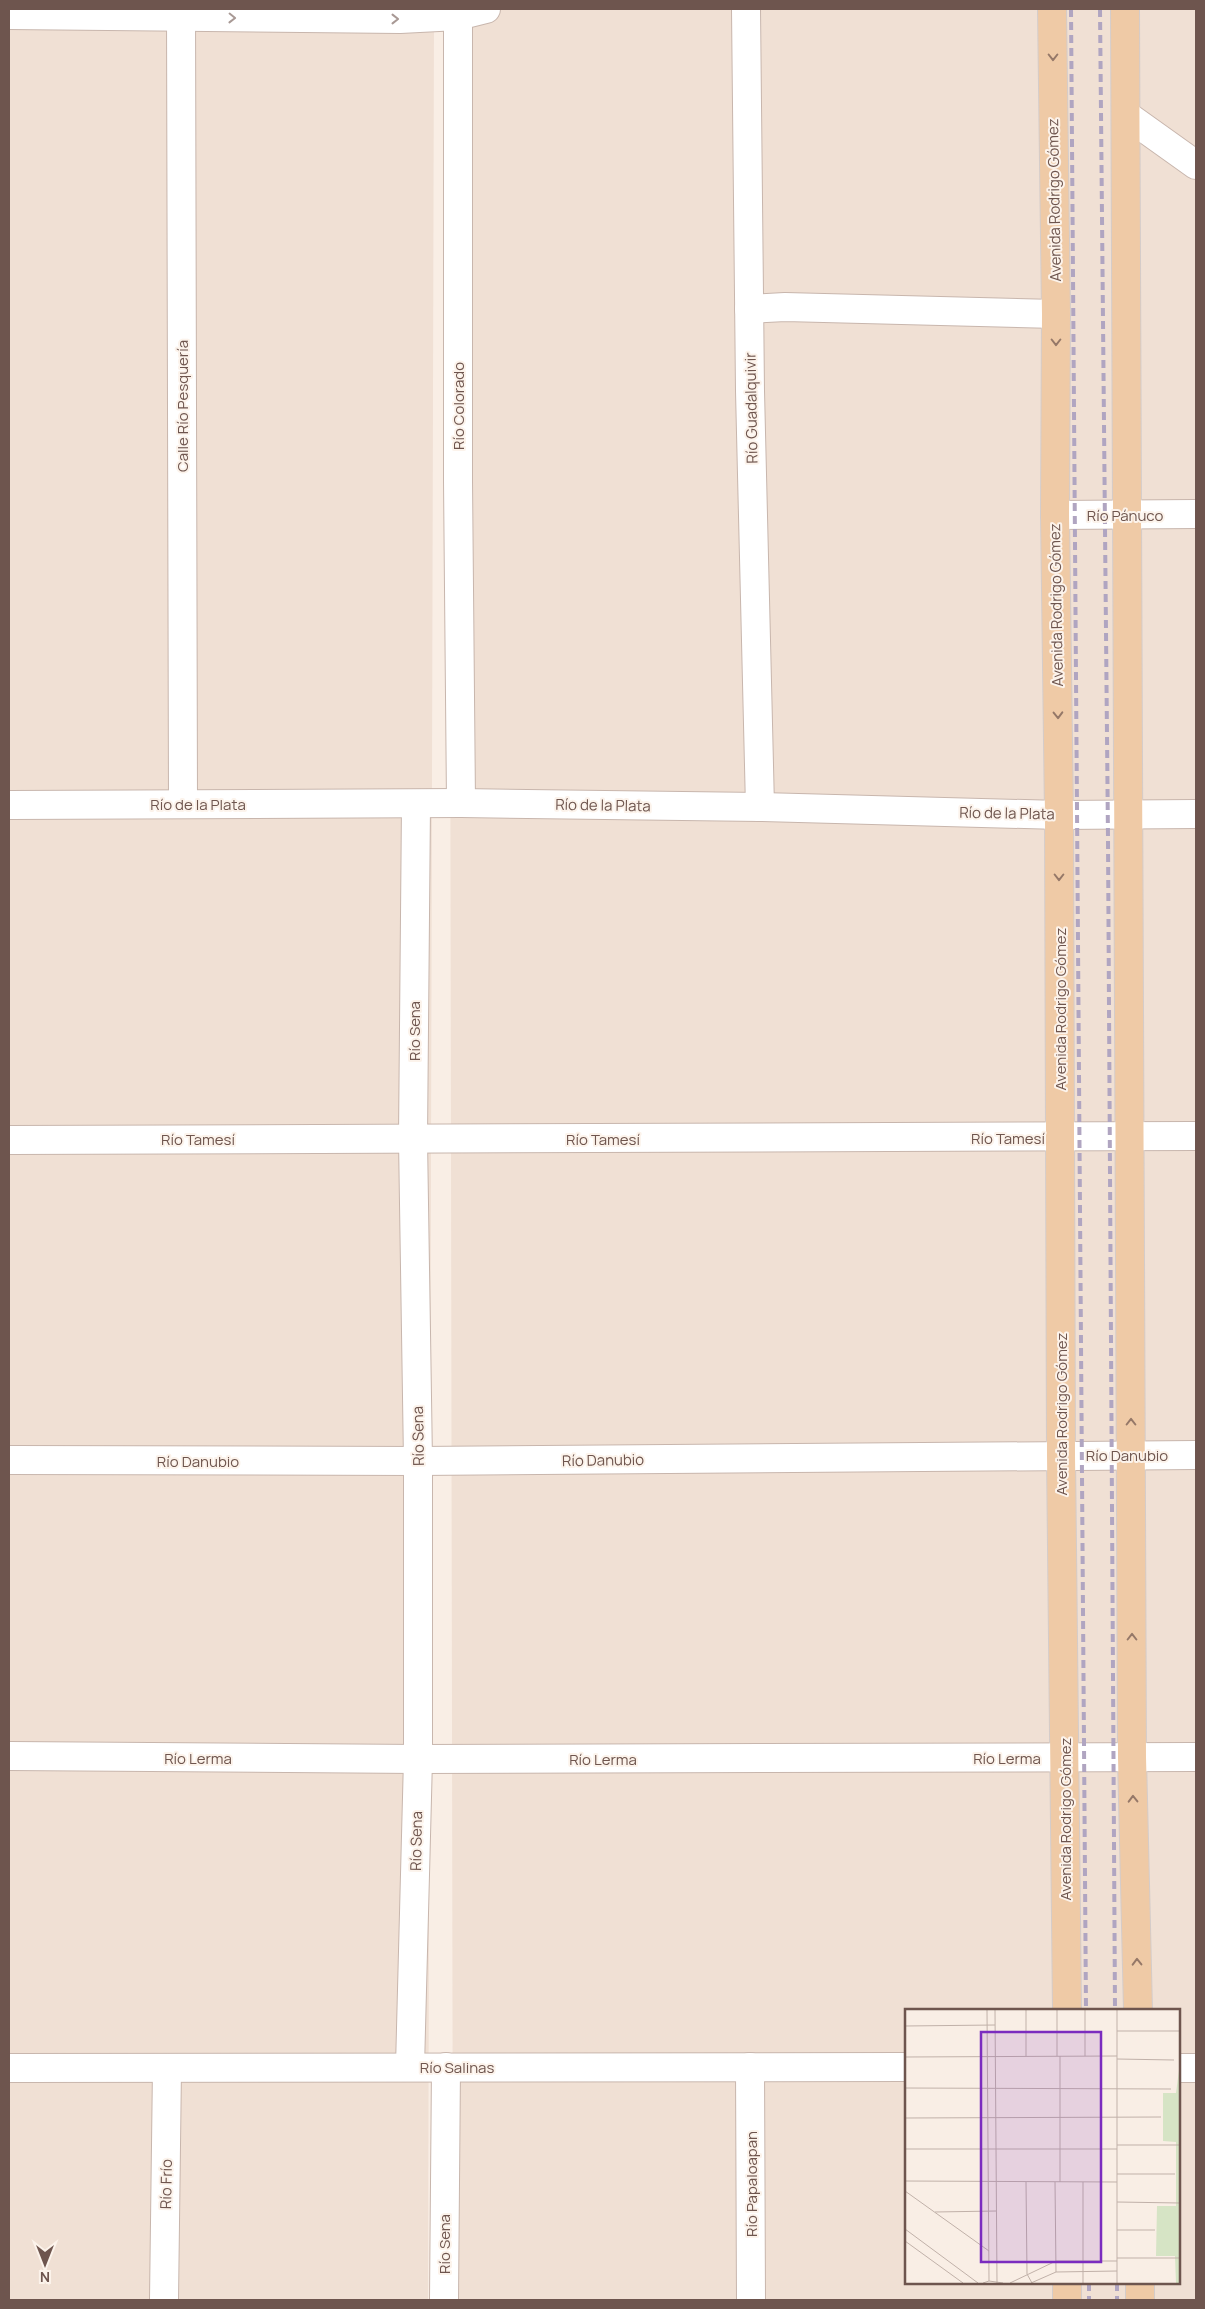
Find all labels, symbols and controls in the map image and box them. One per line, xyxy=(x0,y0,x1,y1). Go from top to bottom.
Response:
one-way arrow xyxy=(229,13,237,23)
one-way arrow xyxy=(392,14,399,24)
one-way arrow xyxy=(1048,54,1058,62)
street label: Avenida Rodrigo Gómez xyxy=(1042,118,1066,282)
one-way arrow xyxy=(1051,339,1061,347)
street label: Calle Río Pesquería xyxy=(172,340,193,472)
street label: Río Guadalquivir xyxy=(740,352,762,464)
street label: Río Colorado xyxy=(448,362,469,450)
street label: Río Pánuco xyxy=(1087,505,1163,526)
street label: Avenida Rodrigo Gómez xyxy=(1044,523,1068,687)
one-way arrow xyxy=(1052,711,1063,719)
street label: Río de la Plata xyxy=(150,794,246,815)
street label: Río de la Plata xyxy=(555,794,651,816)
street label: Río de la Plata xyxy=(959,802,1055,824)
one-way arrow xyxy=(1054,874,1064,882)
street label: Avenida Rodrigo Gómez xyxy=(1050,927,1071,1091)
street label: Río Sena xyxy=(404,1001,425,1061)
street label: Río Tamesí xyxy=(971,1128,1045,1149)
street label: Río Tamesí xyxy=(161,1129,235,1150)
street label: Río Tamesí xyxy=(566,1129,640,1150)
street label: Avenida Rodrigo Gómez xyxy=(1051,1332,1072,1496)
street label: Río Sena xyxy=(407,1406,429,1466)
one-way arrow xyxy=(1126,1417,1137,1425)
street label: Río Danubio xyxy=(1086,1445,1168,1466)
street label: Río Danubio xyxy=(562,1449,644,1471)
street label: Río Danubio xyxy=(157,1451,239,1472)
one-way arrow xyxy=(1127,1632,1137,1640)
street label: Avenida Rodrigo Gómez xyxy=(1055,1737,1076,1901)
street label: Río Lerma xyxy=(164,1748,232,1769)
street label: Río Lerma xyxy=(973,1748,1041,1769)
street label: Río Lerma xyxy=(569,1749,637,1770)
one-way arrow xyxy=(1127,1795,1138,1803)
street label: Río Sena xyxy=(405,1811,427,1871)
one-way arrow xyxy=(1132,1957,1142,1965)
inset map xyxy=(905,2009,1180,2284)
street label: Río Salinas xyxy=(420,2057,494,2078)
street label: Río Papaloapan xyxy=(741,2131,762,2237)
street label: Río Frío xyxy=(155,2159,177,2209)
street label: Río Sena xyxy=(434,2214,455,2274)
north arrow xyxy=(20,2239,70,2289)
text: N xyxy=(40,2268,50,2287)

